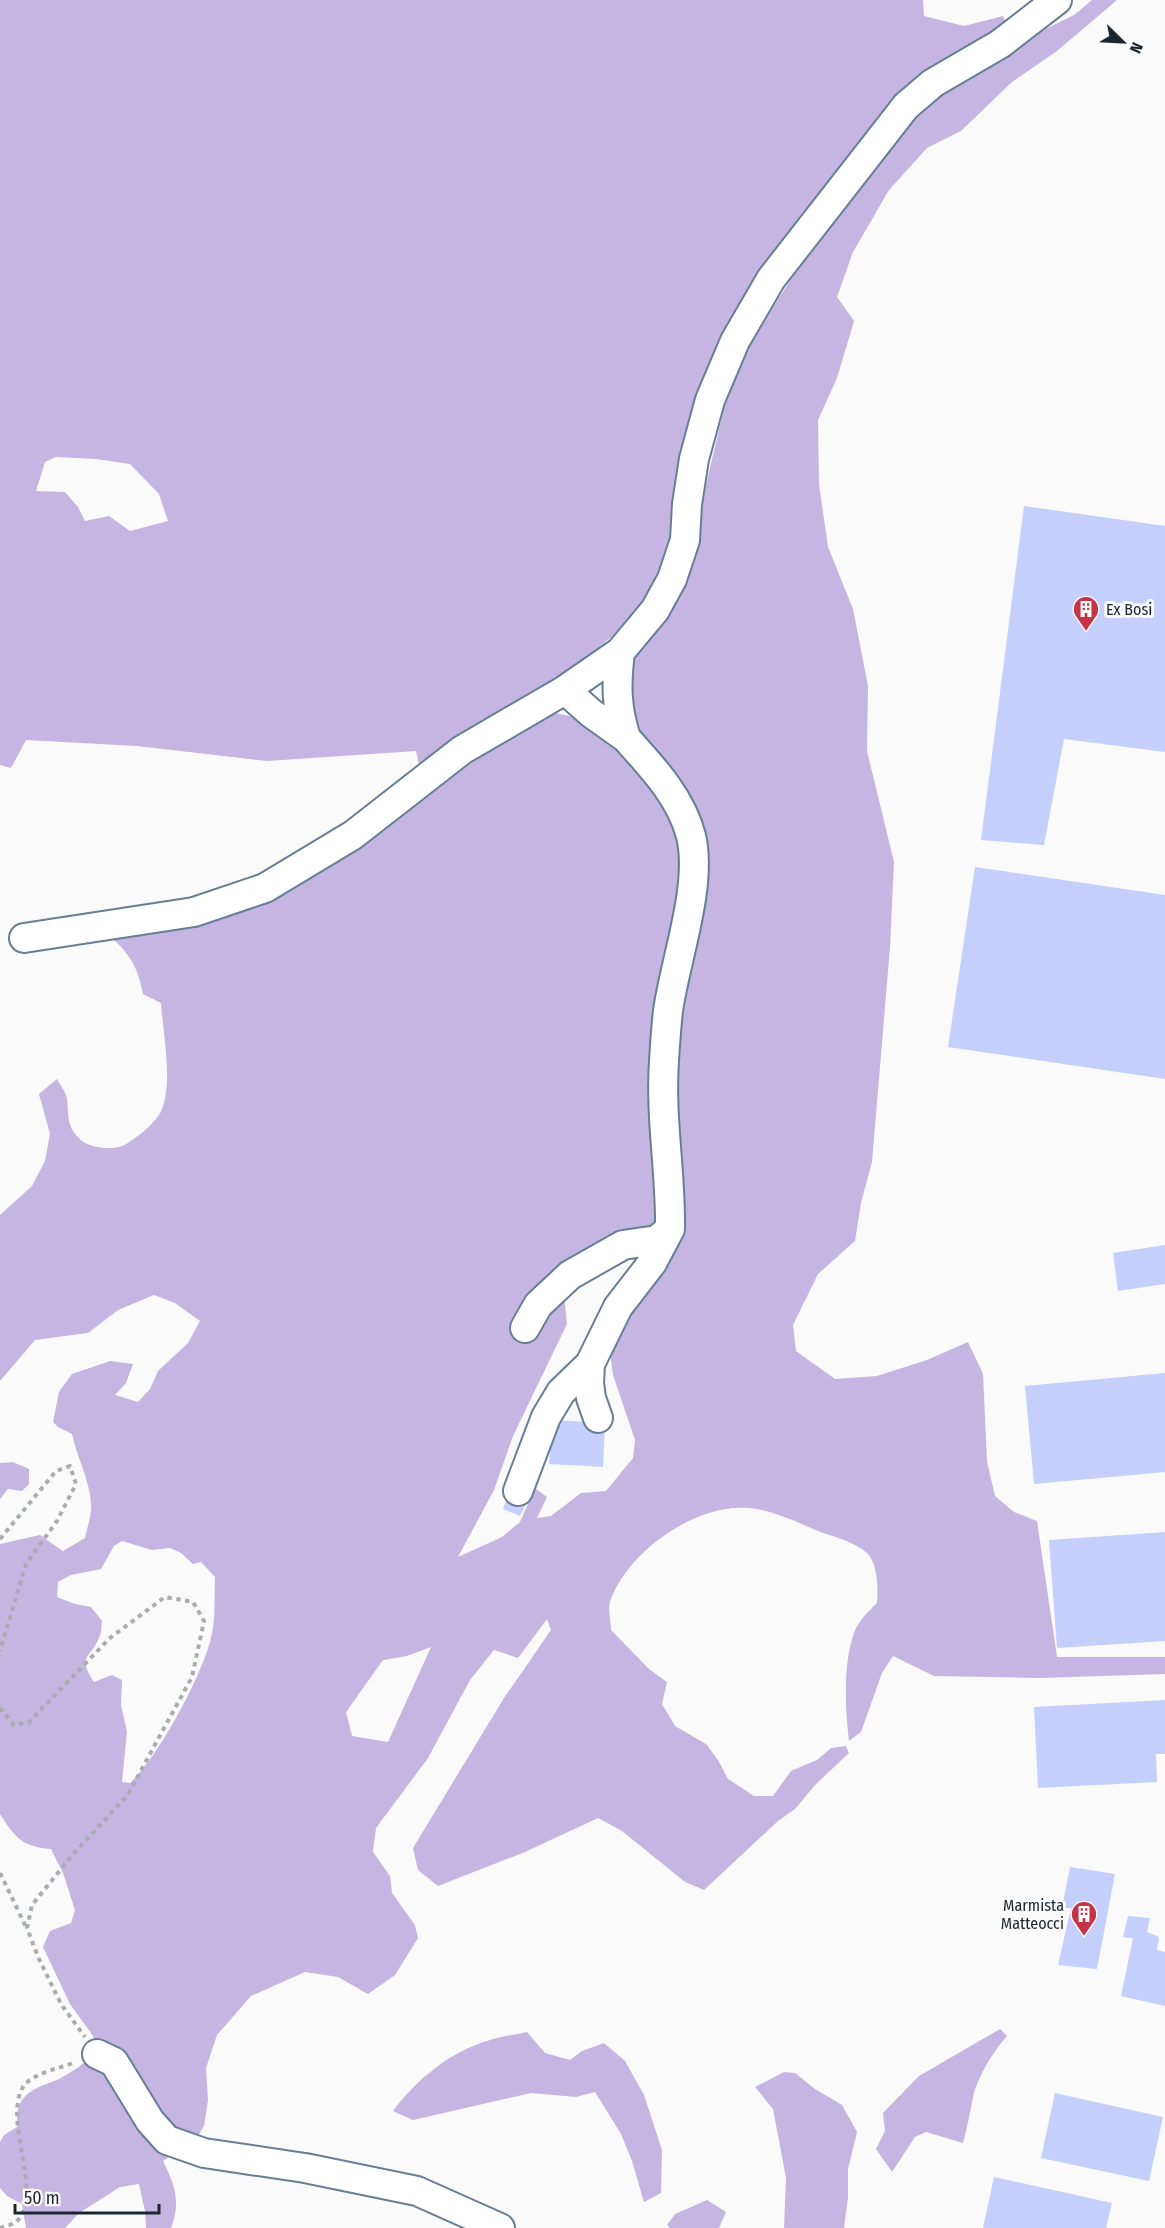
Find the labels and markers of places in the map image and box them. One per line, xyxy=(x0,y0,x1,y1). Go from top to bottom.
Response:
building icon: Ex Bosi xyxy=(1071,594,1101,632)
place label: Ex Bosi xyxy=(1106,600,1152,619)
place label: Marmista Matteocci xyxy=(1001,1896,1064,1933)
building icon: Marmista Matteocci xyxy=(1069,1899,1099,1937)

